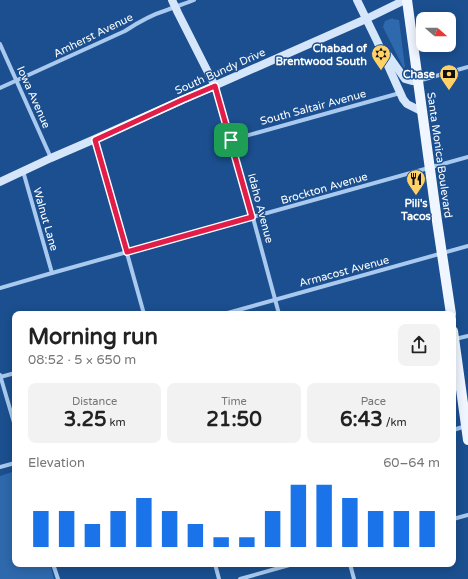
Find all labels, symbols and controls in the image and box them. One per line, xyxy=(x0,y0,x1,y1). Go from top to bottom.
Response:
street label: Amherst Avenue xyxy=(51,11,135,60)
north arrow xyxy=(416,12,456,52)
map controls xyxy=(416,12,456,52)
place label: Chabad of Brentwood South xyxy=(276,42,368,68)
synagogue icon: Chabad of Brentwood South xyxy=(370,43,392,71)
street label: South Bundy Drive xyxy=(173,46,267,97)
bank icon: Chase xyxy=(438,63,460,91)
street label: Iowa Avenue xyxy=(14,64,53,130)
place label: Chase xyxy=(403,68,436,81)
street label: South Saltair Avenue xyxy=(259,87,368,128)
street label: Santa Monica Boulevard xyxy=(424,91,455,219)
pin xyxy=(214,123,248,157)
icon: arrive xyxy=(220,129,242,151)
restaurant icon: Pili's Tacos xyxy=(405,168,427,196)
street label: Brockton Avenue xyxy=(279,170,369,207)
street label: Idaho Avenue xyxy=(245,172,276,244)
street label: Walnut Lane xyxy=(30,186,61,252)
place label: Pili's Tacos xyxy=(400,197,432,223)
street label: Armacost Avenue xyxy=(298,253,391,290)
text: Morning run xyxy=(28,324,158,350)
button: share xyxy=(398,324,440,366)
text: 08:52 · 5 × 650 m xyxy=(28,352,136,368)
text: Distance xyxy=(72,395,117,408)
text: Time xyxy=(221,395,247,408)
text: Pace xyxy=(361,395,386,408)
text: 3.25 xyxy=(64,408,107,432)
text: 21:50 xyxy=(206,408,262,432)
text: 6:43 xyxy=(340,408,383,432)
text: km xyxy=(107,416,126,429)
text: /km xyxy=(383,416,407,429)
text: Elevation xyxy=(28,455,85,471)
text: 60–64 m xyxy=(383,455,440,471)

